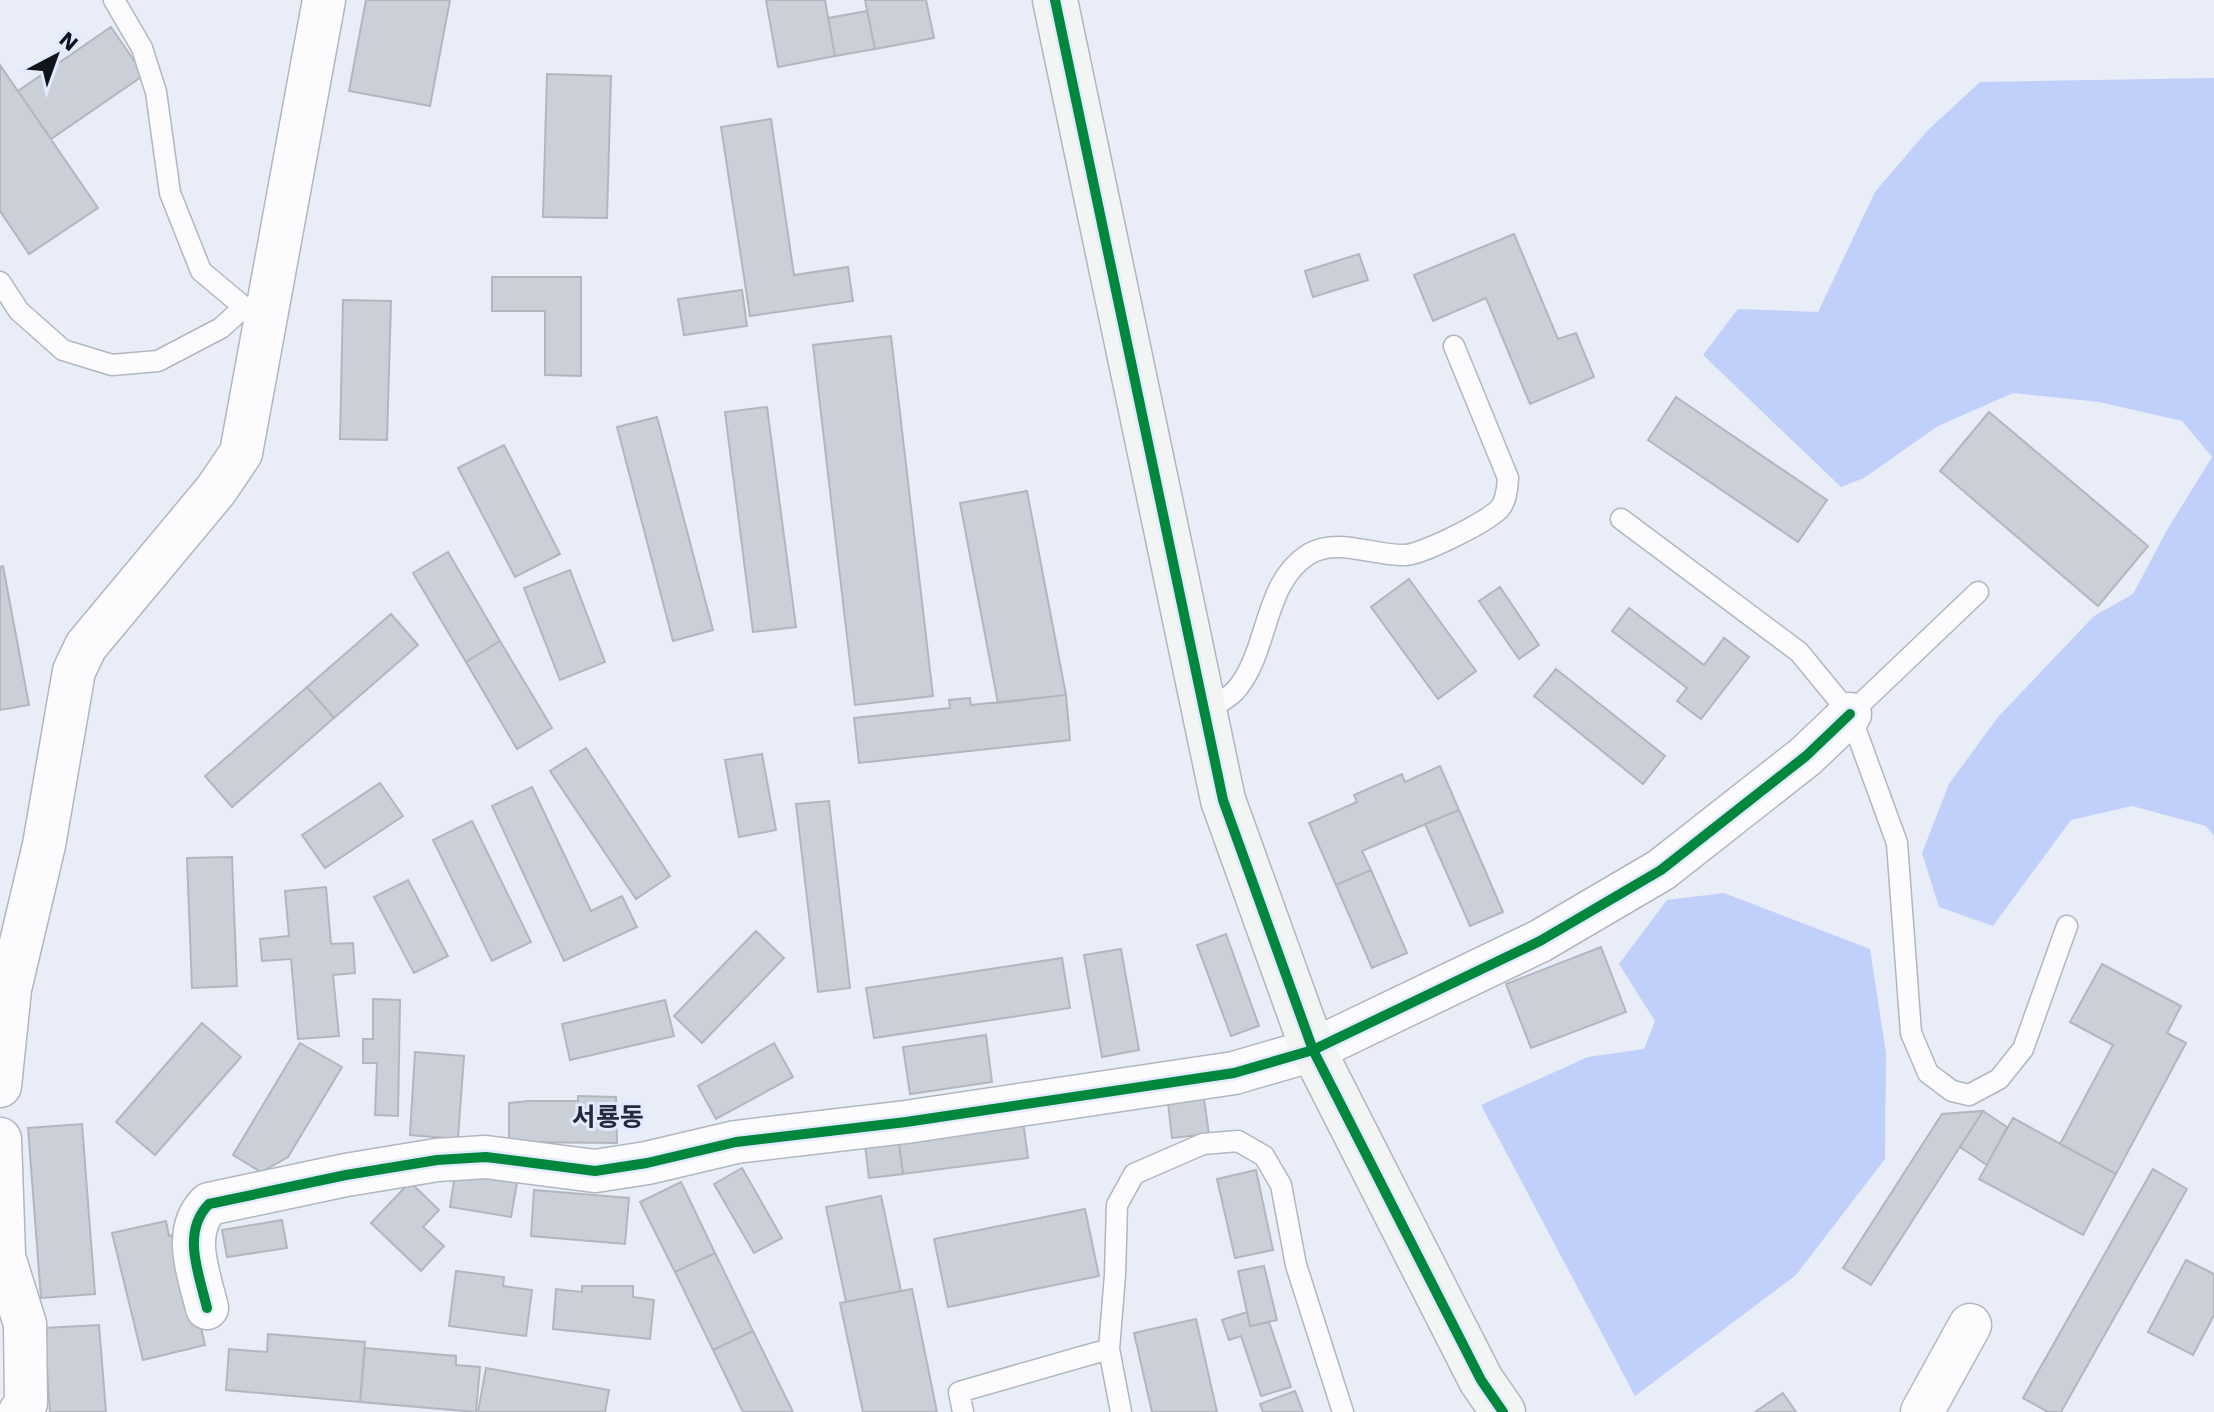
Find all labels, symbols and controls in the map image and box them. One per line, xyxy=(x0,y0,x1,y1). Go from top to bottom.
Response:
north arrow xyxy=(16,16,96,96)
text: N xyxy=(54,26,83,56)
district label: 서룡동 xyxy=(572,1102,644,1132)

